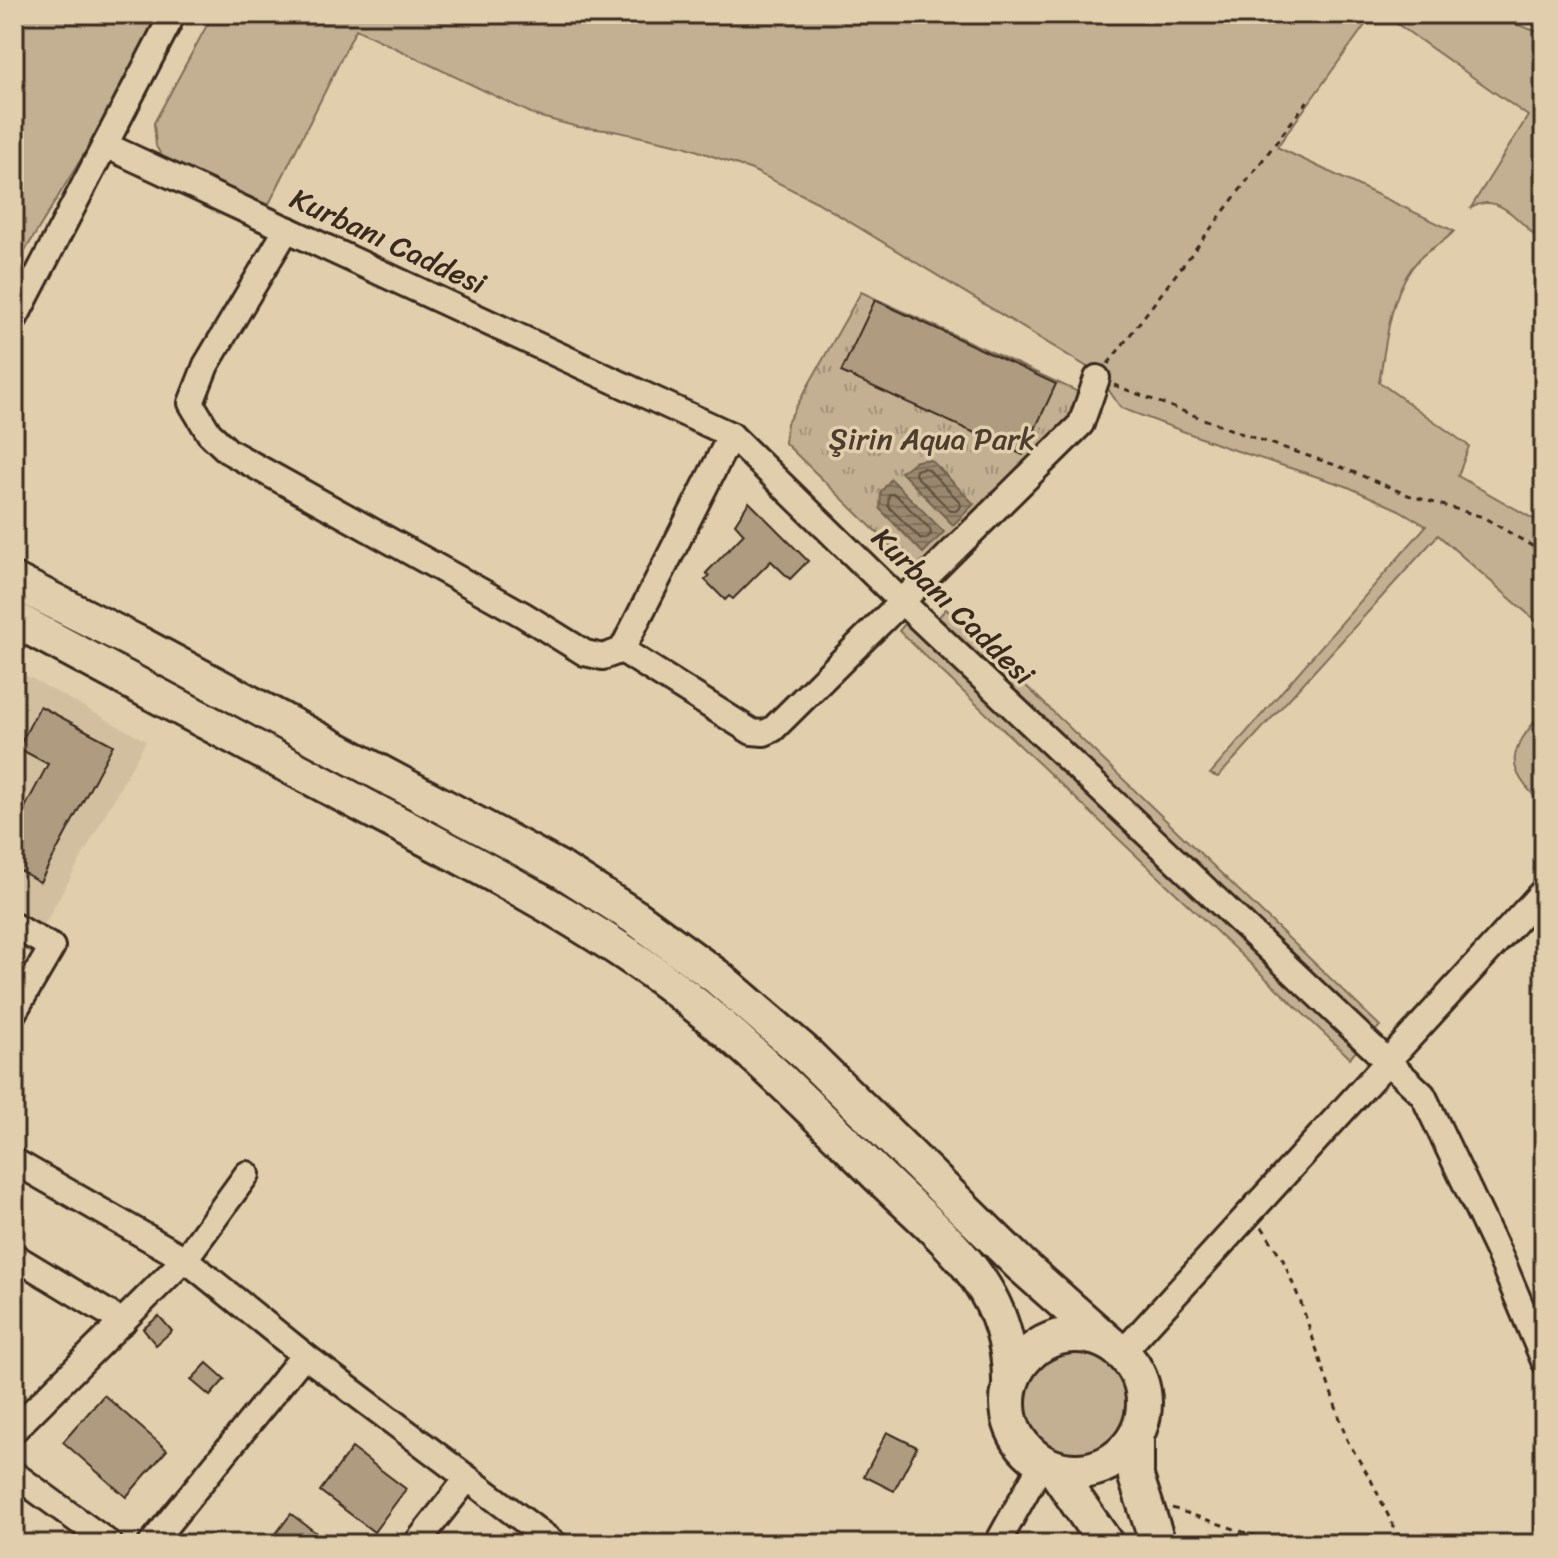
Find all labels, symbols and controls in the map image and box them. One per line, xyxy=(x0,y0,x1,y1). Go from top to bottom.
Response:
street label: Kurbanı Caddesi xyxy=(281,172,496,310)
park label: Şirin Aqua Park xyxy=(829,412,1035,466)
street label: Kurbanı Caddesi xyxy=(858,513,1048,699)

